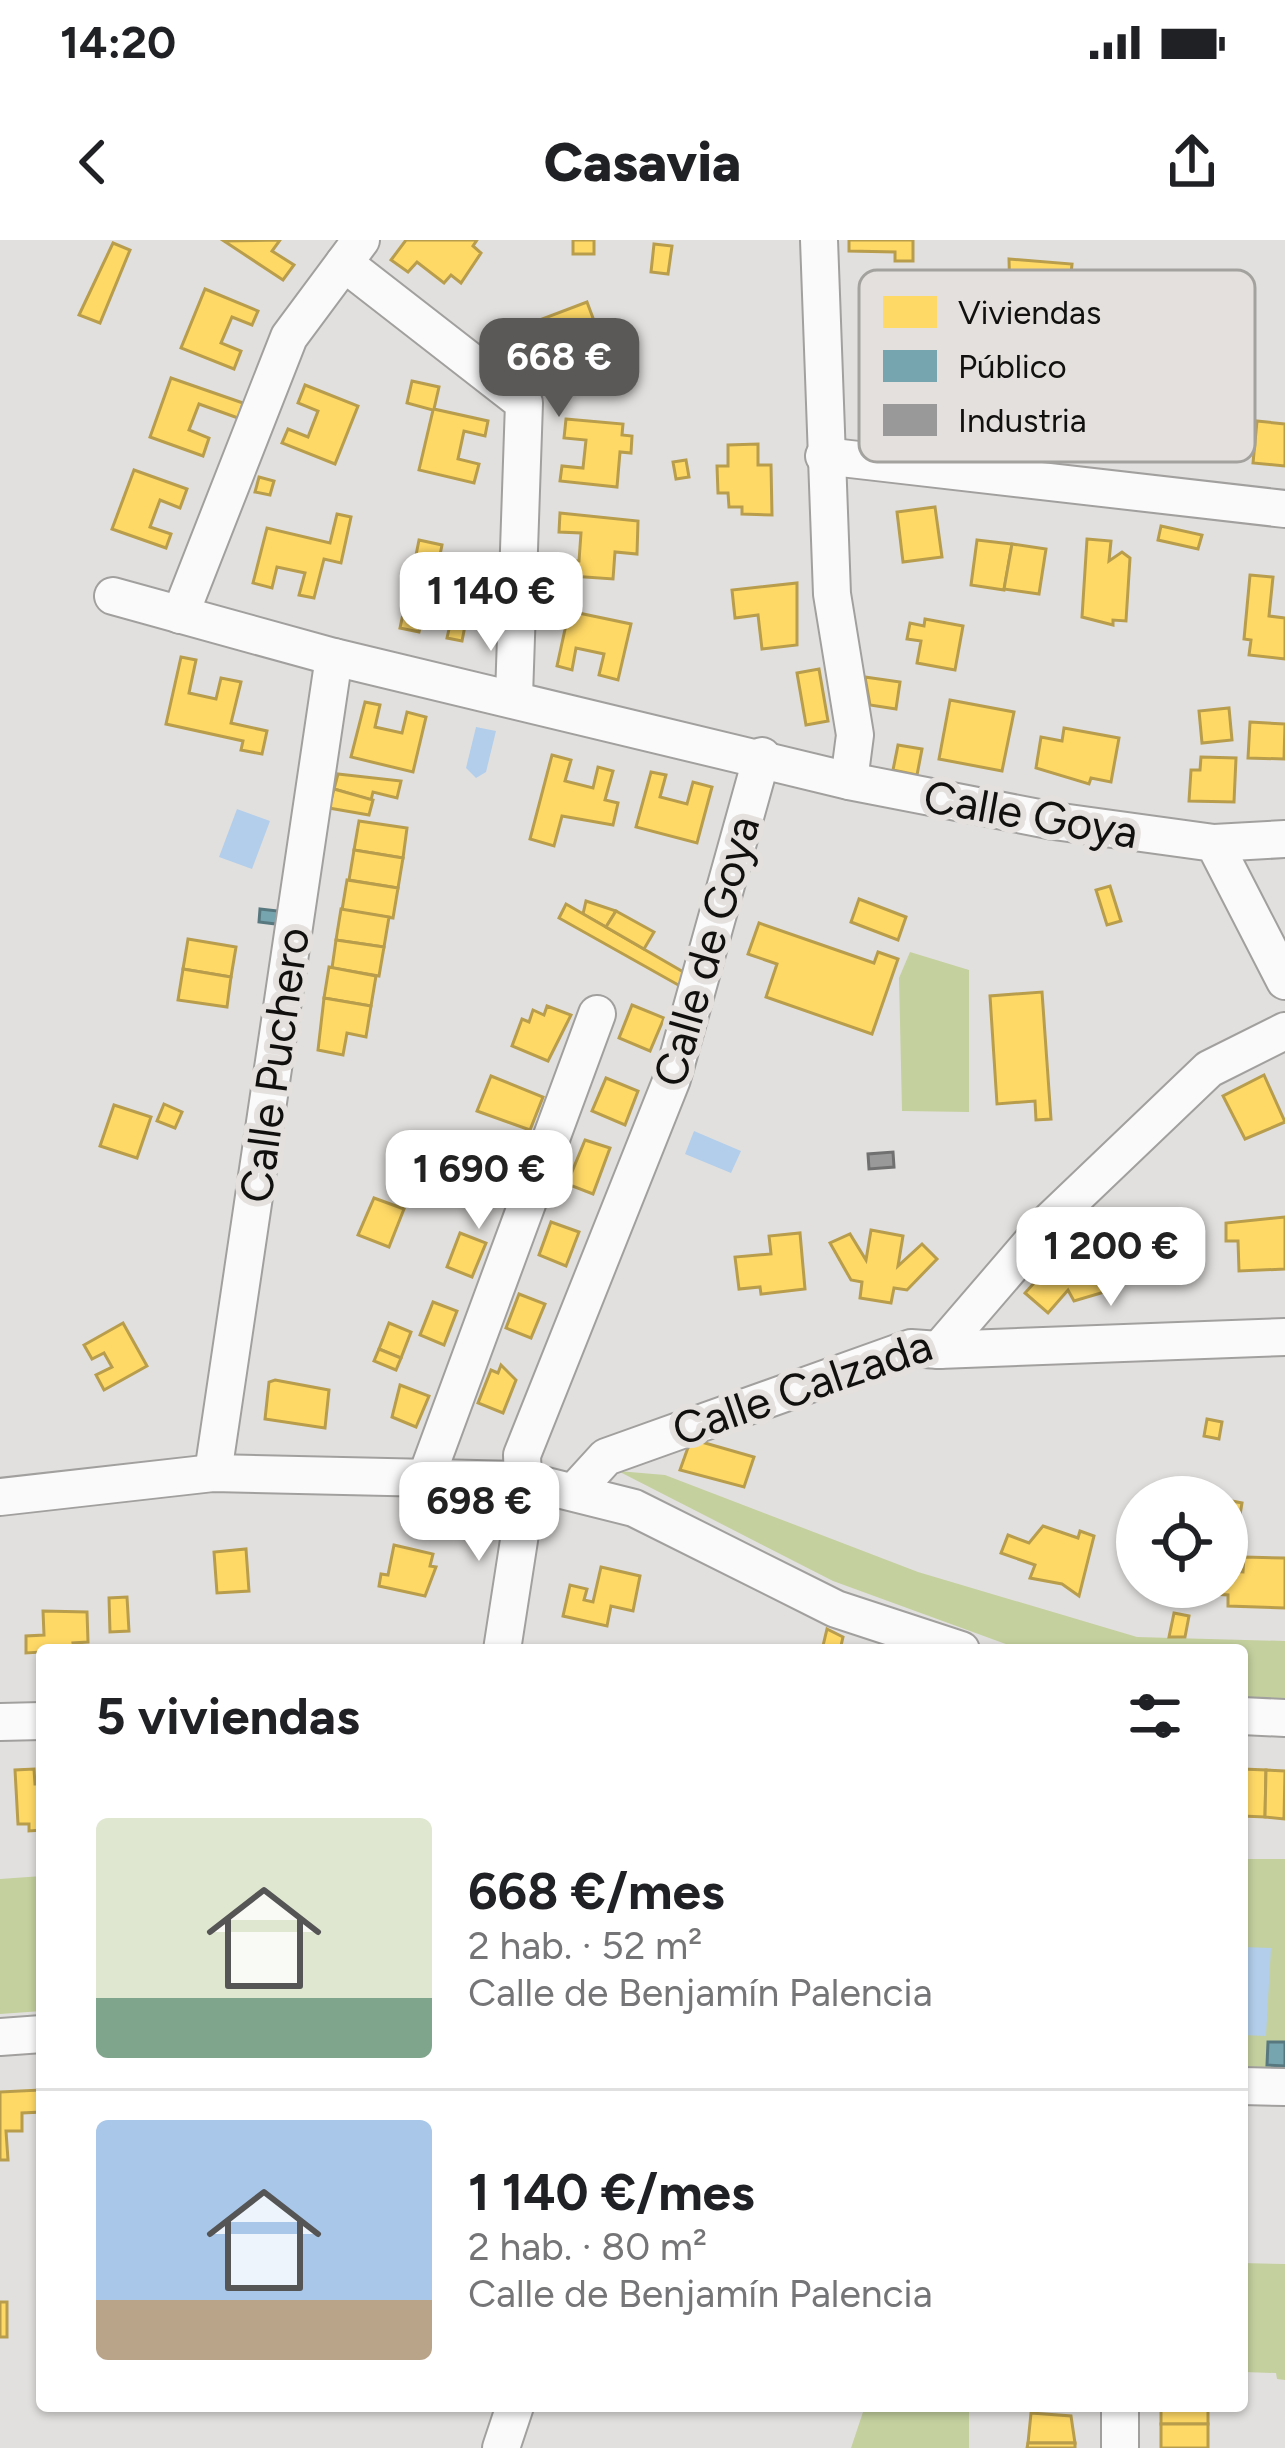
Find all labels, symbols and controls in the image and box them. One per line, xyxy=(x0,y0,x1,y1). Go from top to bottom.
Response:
text: 14:20 xyxy=(60,15,176,69)
icon: back xyxy=(60,129,126,195)
icon: share xyxy=(1159,129,1225,195)
text: Casavia xyxy=(544,130,741,195)
legend xyxy=(859,270,1255,462)
text: Viviendas xyxy=(958,293,1101,332)
pin: 668 € xyxy=(475,318,643,420)
text: 668 € xyxy=(506,333,612,380)
text: Público xyxy=(958,347,1067,386)
text: Industria xyxy=(958,401,1087,440)
pin: 1 140 € xyxy=(380,552,602,654)
text: 1 140 € xyxy=(427,567,555,614)
street label: Calle Goya xyxy=(920,769,1142,859)
street label: Calle de Goya xyxy=(642,810,770,1092)
street label: Calle Puchero xyxy=(228,924,320,1206)
pin: 1 690 € xyxy=(368,1130,590,1232)
text: 1 690 € xyxy=(413,1145,545,1192)
pin: 1 200 € xyxy=(1000,1207,1222,1309)
text: 1 200 € xyxy=(1043,1222,1179,1269)
street label: Calle Calzada xyxy=(665,1317,939,1457)
pin: 698 € xyxy=(395,1462,563,1564)
map controls xyxy=(1116,1476,1248,1608)
button: locate xyxy=(1116,1476,1248,1608)
text: 698 € xyxy=(426,1477,532,1524)
icon: filters xyxy=(1122,1683,1188,1749)
text: 5 viviendas xyxy=(96,1686,360,1747)
text: 668 €/mes xyxy=(468,1861,724,1922)
icon: home xyxy=(192,1866,336,2010)
text: 2 hab. · 52 m² xyxy=(468,1922,702,1969)
text: Calle de Benjamín Palencia xyxy=(468,1969,933,2016)
text: 1 140 €/mes xyxy=(468,2162,755,2223)
icon: home xyxy=(192,2168,336,2312)
text: 2 hab. · 80 m² xyxy=(468,2223,707,2270)
text: Calle de Benjamín Palencia xyxy=(468,2270,933,2317)

